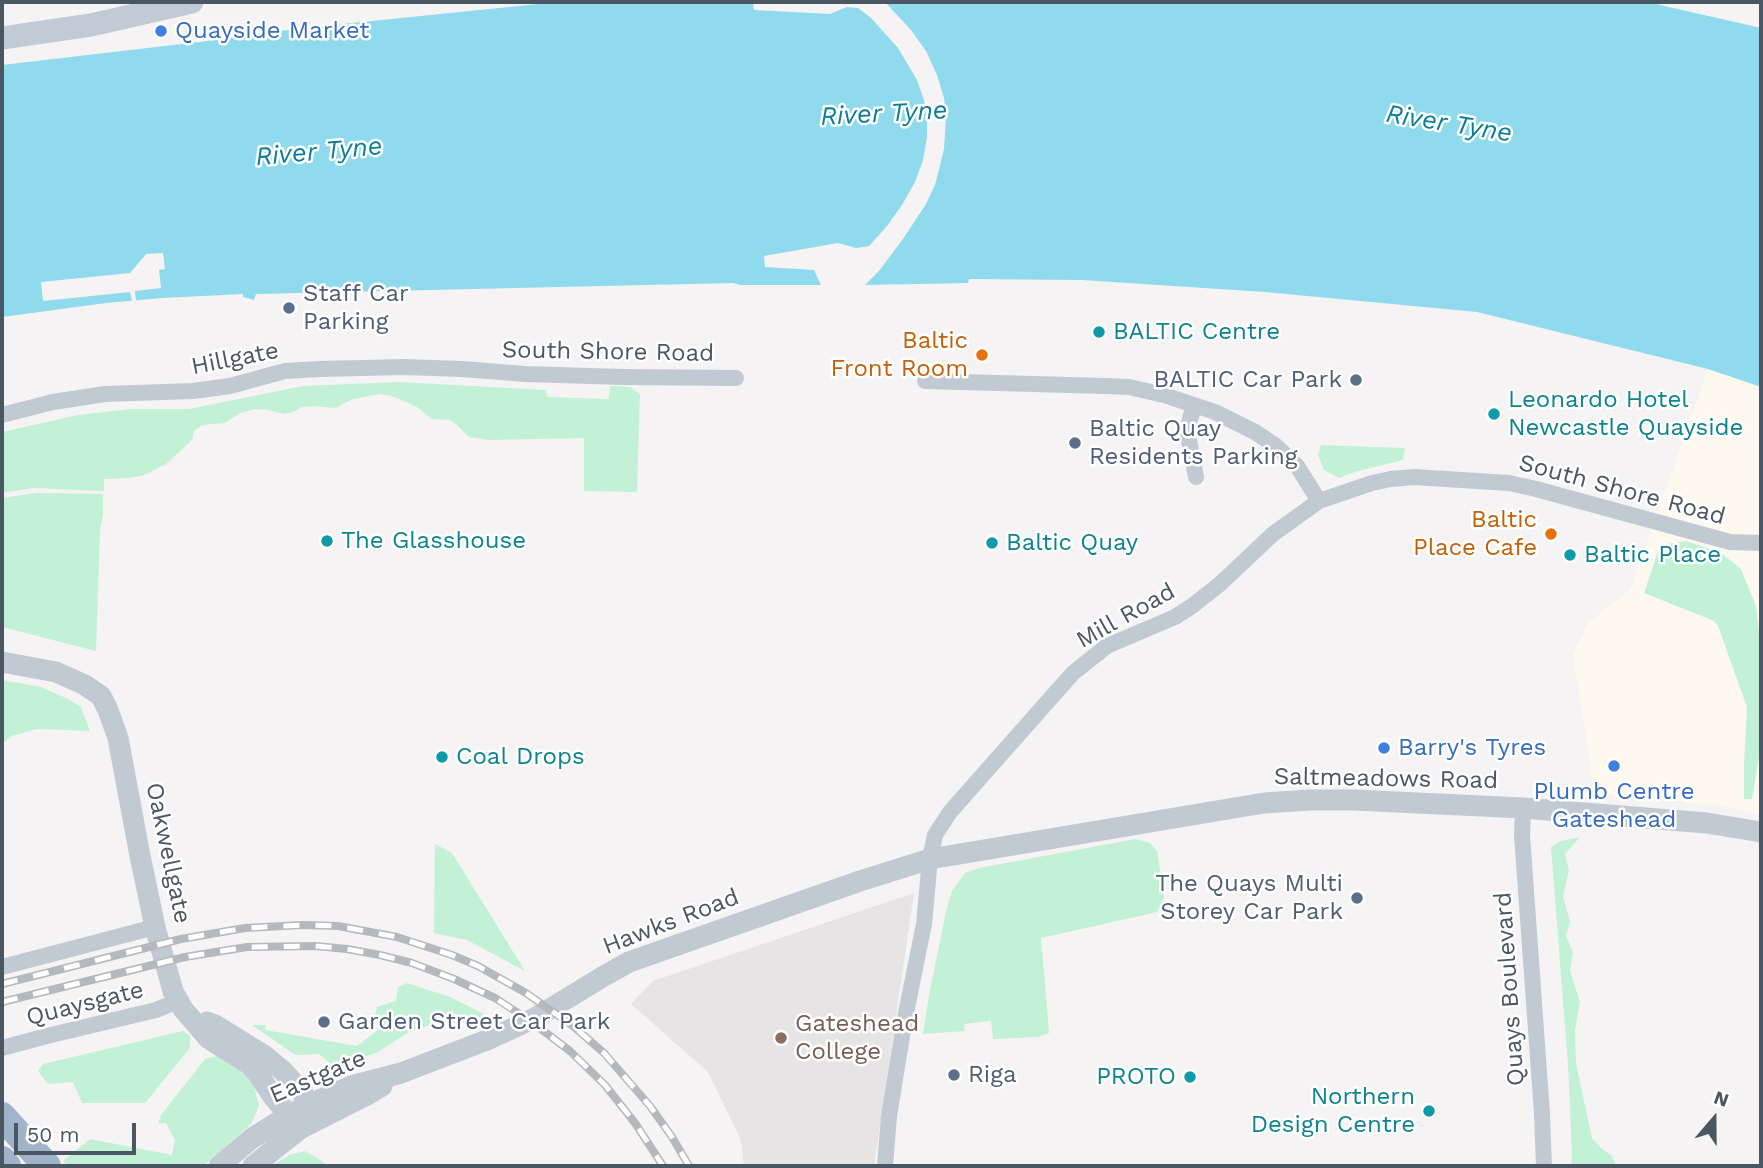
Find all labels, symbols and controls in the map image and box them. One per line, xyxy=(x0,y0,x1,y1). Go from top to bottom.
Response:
place label: Quayside Market xyxy=(175,17,369,45)
marker: Quayside Market xyxy=(153,23,169,39)
water label: River Tyne xyxy=(820,95,948,133)
water label: River Tyne xyxy=(1384,99,1514,149)
water label: River Tyne xyxy=(254,131,384,173)
place label: Staff Car Parking xyxy=(303,280,409,336)
marker: Staff Car Parking xyxy=(281,300,297,316)
place label: BALTIC Centre xyxy=(1113,318,1280,346)
marker: BALTIC Centre xyxy=(1091,324,1107,340)
place label: Baltic Front Room xyxy=(830,327,968,383)
street label: Hillgate xyxy=(189,336,281,382)
street label: South Shore Road xyxy=(502,336,714,368)
marker: Baltic Front Room xyxy=(974,347,990,363)
place label: BALTIC Car Park xyxy=(1154,366,1342,394)
marker: BALTIC Car Park xyxy=(1348,372,1364,388)
place label: Leonardo Hotel Newcastle Quayside xyxy=(1508,386,1743,442)
marker: Leonardo Hotel Newcastle Quayside xyxy=(1486,406,1502,422)
place label: Baltic Quay Residents Parking xyxy=(1089,415,1298,471)
marker: Baltic Quay Residents Parking xyxy=(1067,435,1083,451)
street label: South Shore Road xyxy=(1516,449,1728,531)
place label: Baltic Place Cafe xyxy=(1413,506,1537,562)
marker: Baltic Place Cafe xyxy=(1543,526,1559,542)
place label: The Glasshouse xyxy=(341,527,526,555)
place label: Baltic Quay xyxy=(1006,529,1138,557)
marker: The Glasshouse xyxy=(319,533,335,549)
marker: Baltic Quay xyxy=(984,535,1000,551)
place label: Baltic Place xyxy=(1584,541,1721,569)
marker: Baltic Place xyxy=(1562,547,1578,563)
street label: Mill Road xyxy=(1072,577,1180,655)
place label: Barry's Tyres xyxy=(1398,734,1546,762)
marker: Barry's Tyres xyxy=(1376,740,1392,756)
place label: Coal Drops xyxy=(456,743,585,771)
marker: Coal Drops xyxy=(434,749,450,765)
marker: Plumb Centre Gateshead xyxy=(1606,758,1622,774)
street label: Saltmeadows Road xyxy=(1274,763,1498,795)
place label: Plumb Centre Gateshead xyxy=(1533,778,1695,834)
street label: Oakwellgate xyxy=(139,780,197,926)
place label: The Quays Multi Storey Car Park xyxy=(1155,870,1343,926)
street label: Hawks Road xyxy=(599,883,743,961)
marker: The Quays Multi Storey Car Park xyxy=(1349,890,1365,906)
street label: Quays Boulevard xyxy=(1489,891,1531,1087)
street label: Quaysgate xyxy=(23,975,147,1033)
place label: Garden Street Car Park xyxy=(338,1008,610,1036)
place label: Gateshead College xyxy=(795,1010,919,1066)
marker: Garden Street Car Park xyxy=(316,1014,332,1030)
marker: Gateshead College xyxy=(773,1030,789,1046)
street label: Eastgate xyxy=(266,1044,370,1110)
place label: Riga xyxy=(968,1061,1017,1089)
place label: PROTO xyxy=(1096,1063,1176,1091)
marker: Riga xyxy=(946,1067,962,1083)
marker: PROTO xyxy=(1182,1069,1198,1085)
place label: Northern Design Centre xyxy=(1251,1083,1415,1139)
north arrow xyxy=(1679,1084,1749,1154)
text: N xyxy=(1711,1086,1732,1112)
marker: Northern Design Centre xyxy=(1421,1103,1437,1119)
scale bar xyxy=(18,1108,140,1152)
text: 50 m xyxy=(27,1122,79,1147)

